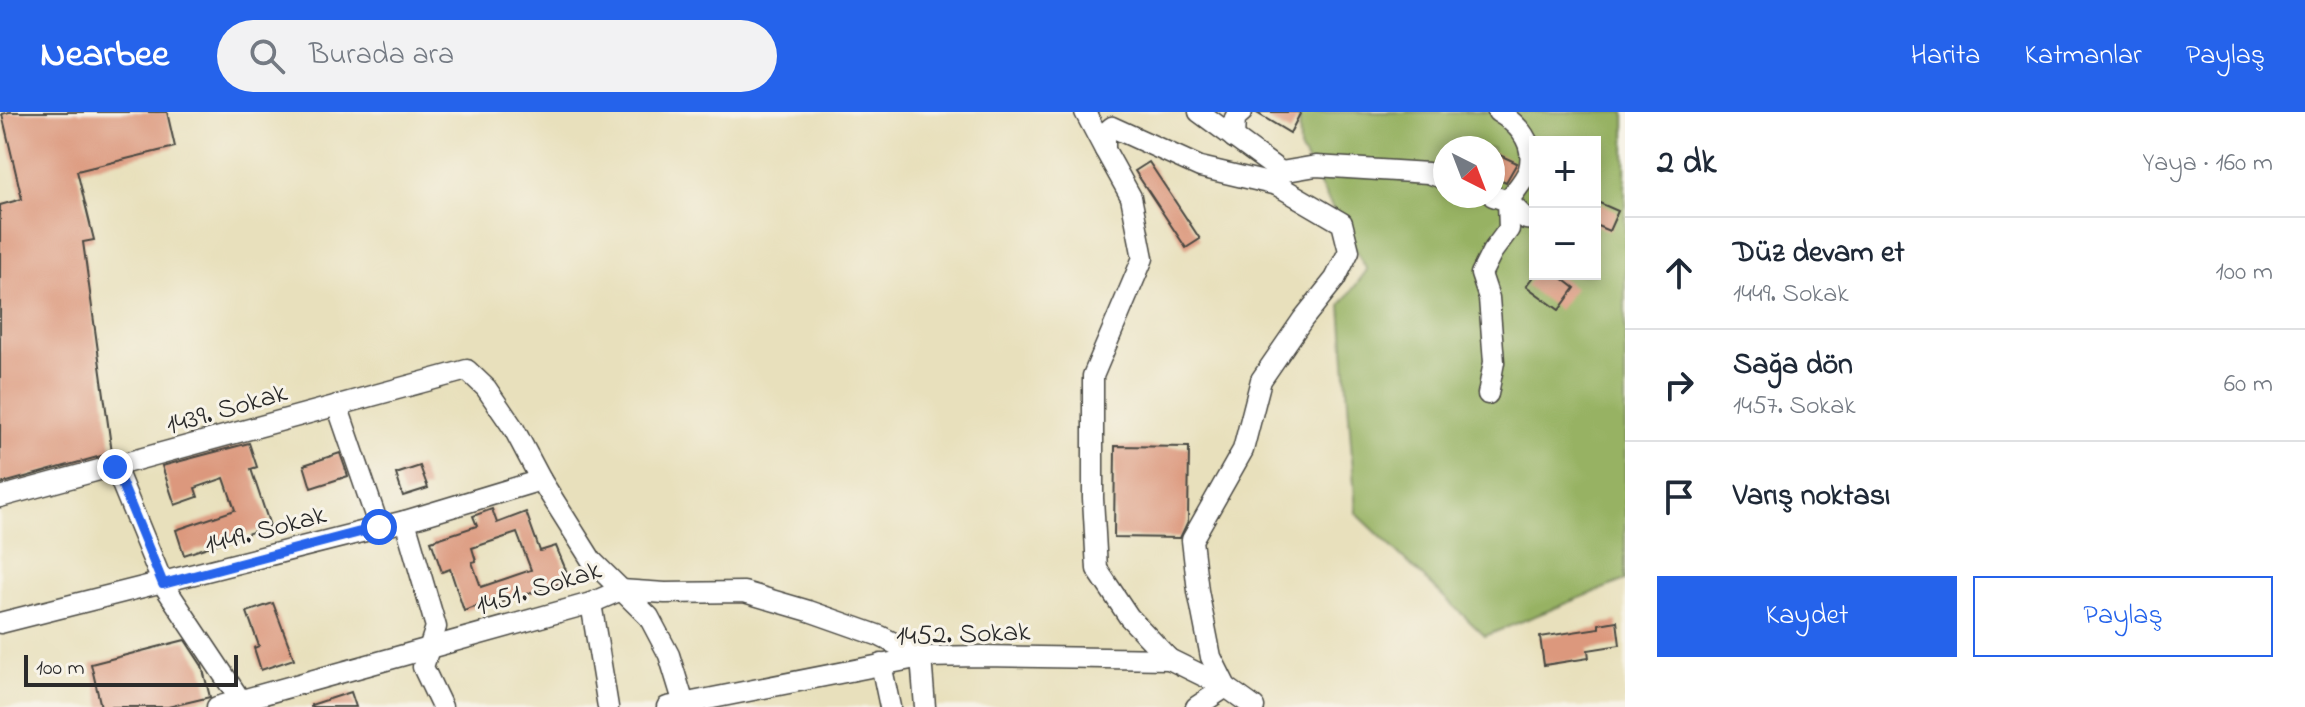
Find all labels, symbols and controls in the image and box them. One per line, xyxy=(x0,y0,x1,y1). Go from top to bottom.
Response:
search box xyxy=(217,20,777,92)
text: Nearbee xyxy=(40,28,169,84)
icon: search xyxy=(245,34,289,78)
text: Burada ara xyxy=(309,34,454,78)
text: Harita xyxy=(1911,36,1980,77)
text: Katmanlar xyxy=(2024,36,2142,77)
text: Paylaş xyxy=(2186,36,2265,77)
north arrow xyxy=(1433,136,1505,208)
map controls xyxy=(1529,136,1601,280)
button: + xyxy=(1529,136,1601,208)
text: 2 dk xyxy=(1657,139,1716,189)
text: Yaya · 160 m xyxy=(2142,145,2273,183)
button: − xyxy=(1529,208,1601,280)
text: Düz devam et xyxy=(1733,232,1905,276)
icon: ahead xyxy=(1657,251,1701,295)
text: 100 m xyxy=(2216,254,2273,292)
text: 1449. Sokak xyxy=(1733,276,1849,314)
text: Sağa dön xyxy=(1733,344,1853,388)
icon: right xyxy=(1657,363,1701,407)
text: 60 m xyxy=(2224,366,2273,404)
street label: 1439. Sokak xyxy=(161,373,293,447)
text: 1457. Sokak xyxy=(1733,388,1856,426)
route end xyxy=(97,449,133,485)
icon: arrive xyxy=(1657,475,1701,519)
text: Varış noktası xyxy=(1733,475,1890,519)
street label: 1449. Sokak xyxy=(200,495,332,567)
route start xyxy=(361,509,397,545)
street label: 1451. Sokak xyxy=(471,551,608,628)
button: Kaydet xyxy=(1657,576,1957,657)
button: Paylaş xyxy=(1973,576,2273,657)
street label: 1452. Sokak xyxy=(895,613,1032,658)
scale bar xyxy=(24,651,238,687)
text: 100 m xyxy=(36,653,85,685)

